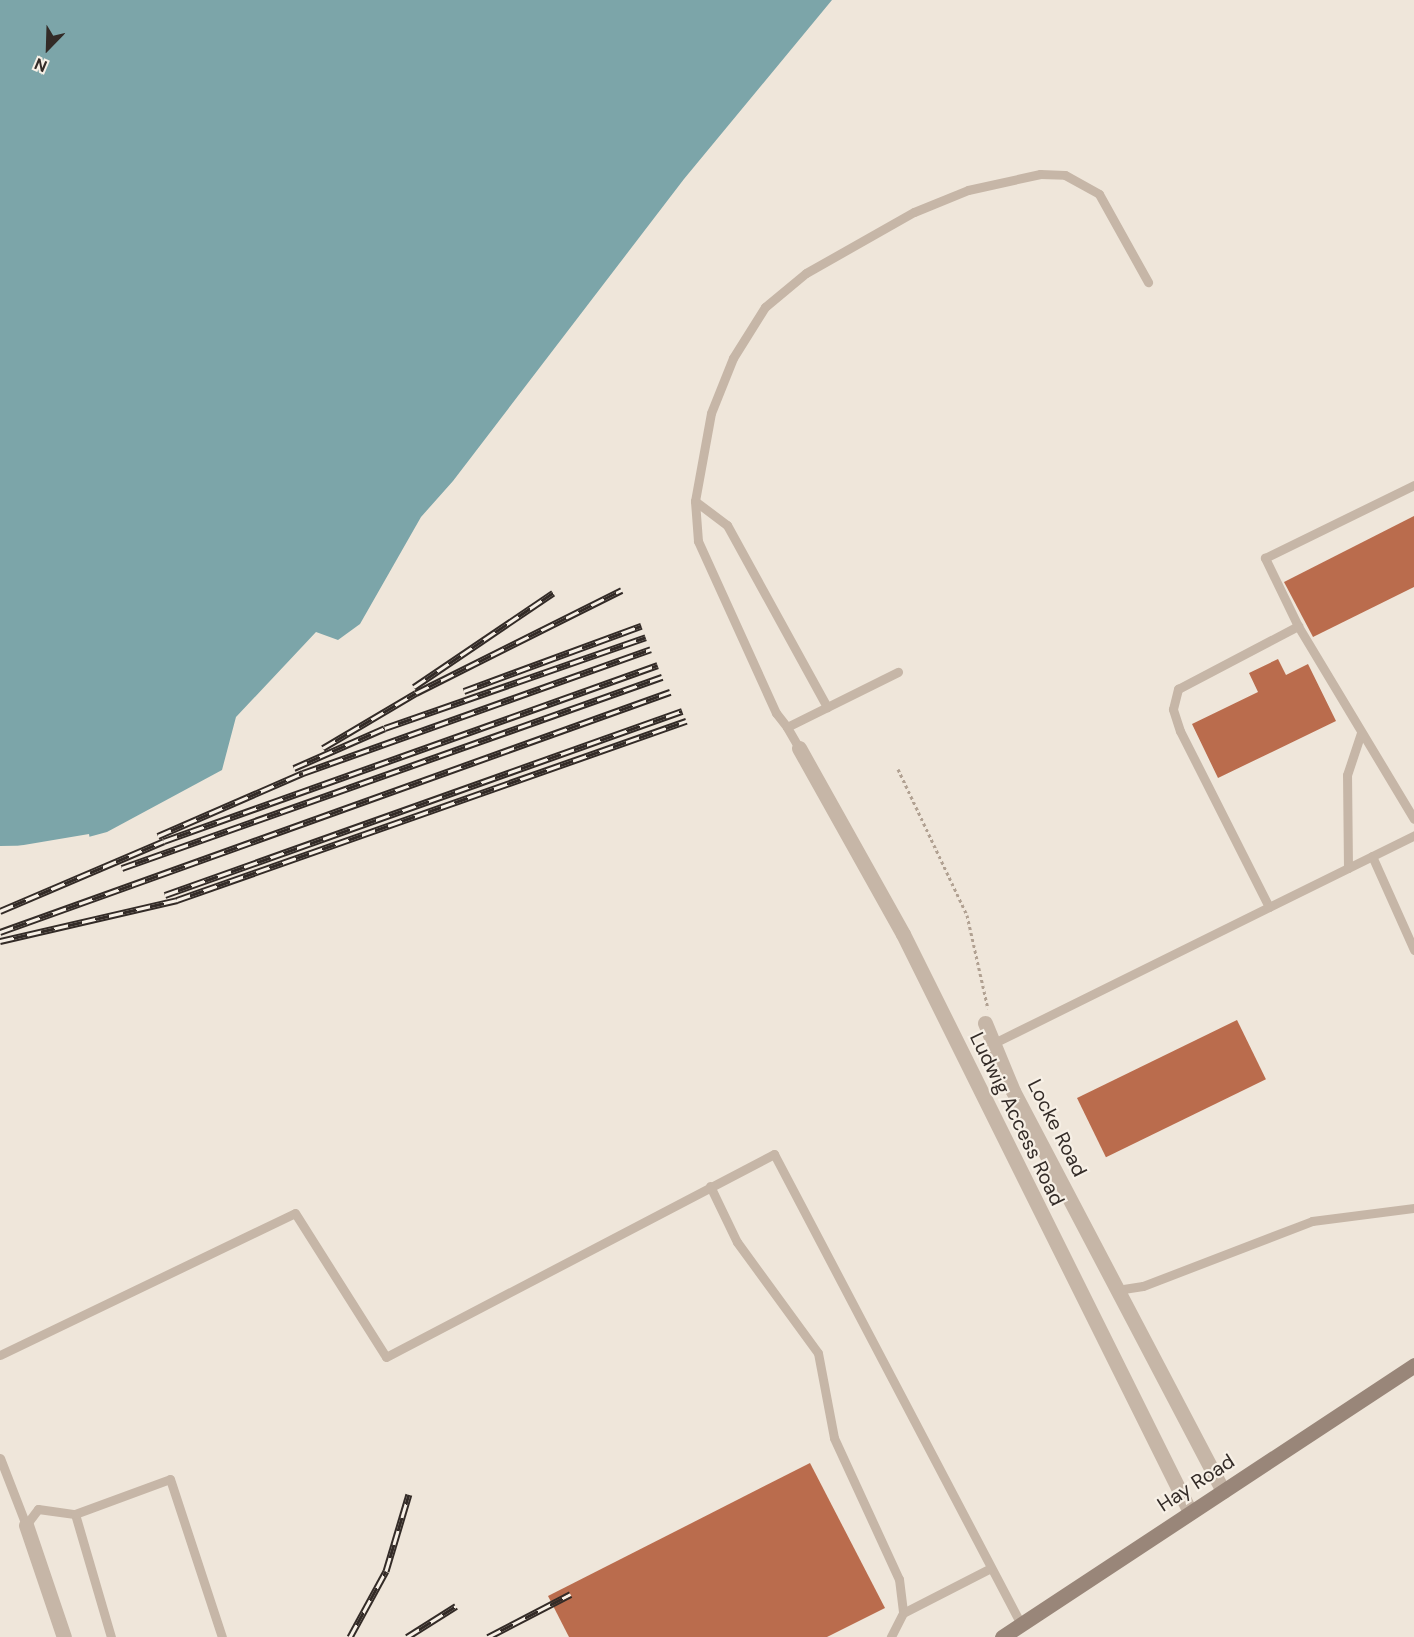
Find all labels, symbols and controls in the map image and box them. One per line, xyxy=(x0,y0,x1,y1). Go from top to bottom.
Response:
north arrow xyxy=(18,18,78,78)
text: N xyxy=(31,53,50,77)
street label: Ludwig Access Road xyxy=(965,1028,1069,1210)
street label: Locke Road xyxy=(1022,1075,1092,1181)
street label: Hay Road xyxy=(1153,1449,1239,1517)

